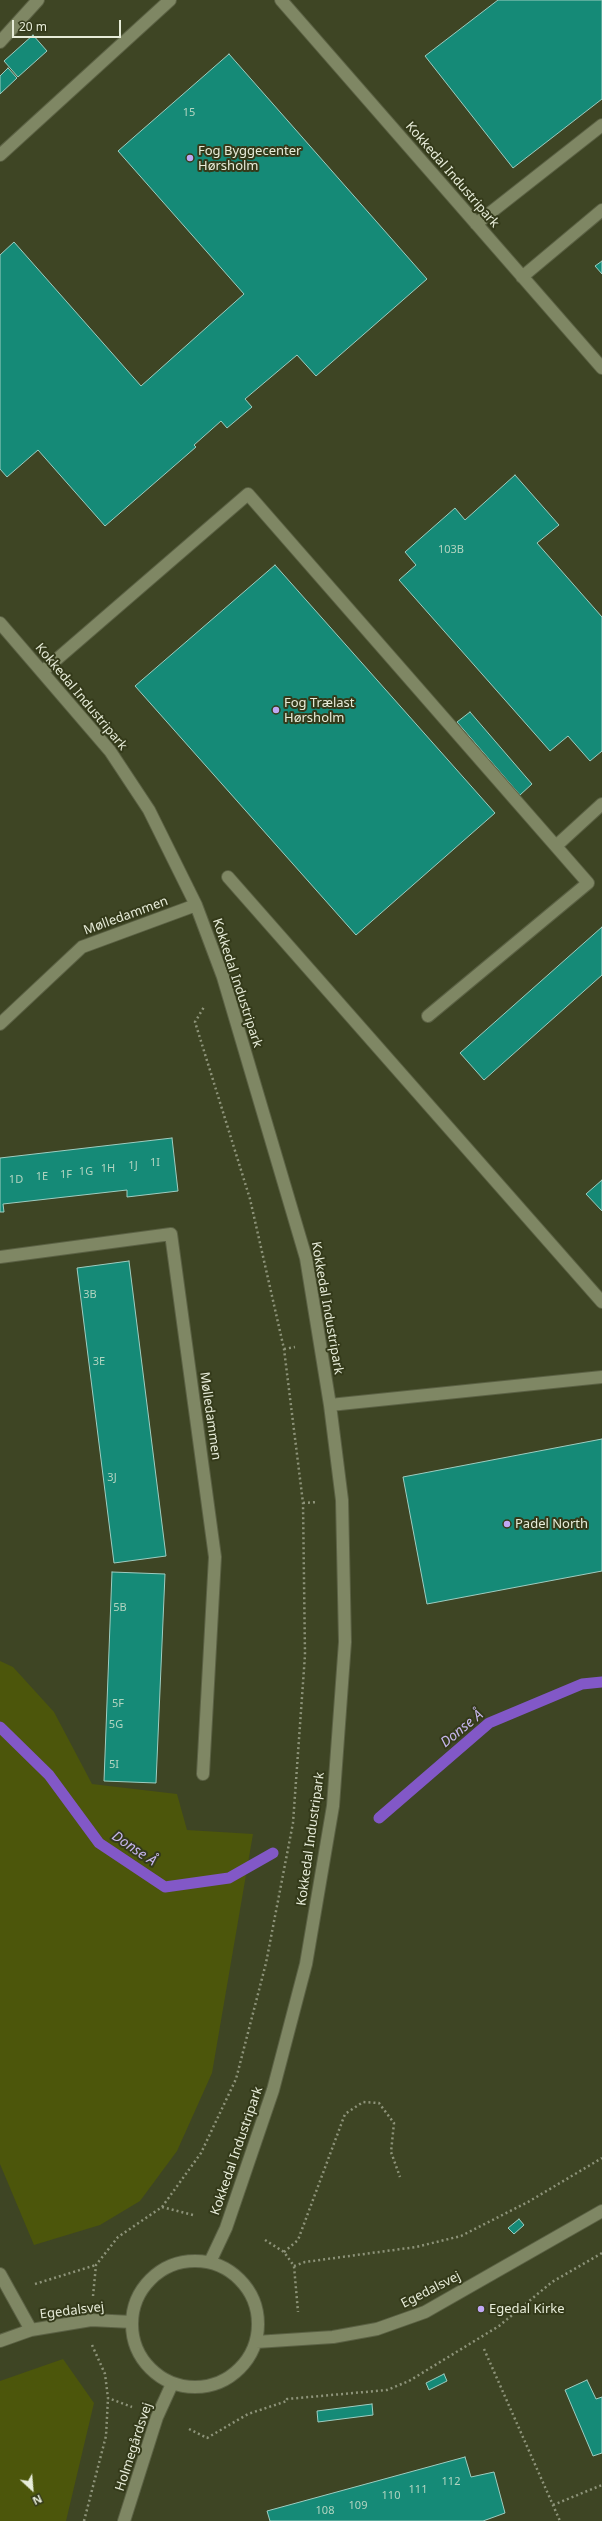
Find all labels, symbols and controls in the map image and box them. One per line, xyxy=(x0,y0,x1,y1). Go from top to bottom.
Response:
scale bar xyxy=(14,12,123,38)
text: 20 m xyxy=(19,18,47,35)
house number: 15 xyxy=(183,106,195,120)
street label: Kokkedal Industripark xyxy=(402,119,502,231)
place label: Fog Byggecenter Hørsholm xyxy=(198,143,301,174)
marker: Fog Byggecenter Hørsholm xyxy=(185,153,195,163)
house number: 103B xyxy=(438,543,464,557)
street label: Kokkedal Industripark xyxy=(32,640,130,754)
place label: Fog Trælast Hørsholm xyxy=(284,695,354,726)
marker: Fog Trælast Hørsholm xyxy=(271,705,281,715)
street label: Mølledammen xyxy=(82,894,170,938)
street label: Kokkedal Industripark xyxy=(209,916,265,1050)
house number: 1I xyxy=(150,1156,160,1170)
house number: 1J xyxy=(128,1159,138,1173)
house number: 1H xyxy=(101,1162,115,1176)
house number: 1G xyxy=(79,1165,93,1179)
house number: 1F xyxy=(60,1168,72,1182)
house number: 1E xyxy=(36,1170,48,1184)
house number: 1D xyxy=(9,1173,23,1187)
street label: Kokkedal Industripark xyxy=(308,1240,346,1376)
house number: 3B xyxy=(83,1288,97,1302)
house number: 3E xyxy=(93,1355,105,1369)
street label: Mølledammen xyxy=(196,1371,224,1461)
house number: 3J xyxy=(107,1471,117,1485)
place label: Padel North xyxy=(515,1516,588,1532)
marker: Padel North xyxy=(502,1519,512,1529)
house number: 5B xyxy=(113,1601,127,1615)
house number: 5F xyxy=(112,1697,124,1711)
water label: Donse Å xyxy=(437,1707,487,1751)
house number: 5G xyxy=(109,1718,123,1732)
house number: 5I xyxy=(109,1758,119,1772)
street label: Kokkedal Industripark xyxy=(294,1771,328,1907)
water label: Donse Å xyxy=(109,1828,159,1870)
street label: Kokkedal Industripark xyxy=(208,2085,266,2217)
street label: Egedalsvej xyxy=(399,2268,463,2312)
street label: Egedalsvej xyxy=(39,2299,105,2323)
place label: Egedal Kirke xyxy=(489,2301,565,2317)
marker: Egedal Kirke xyxy=(476,2304,486,2314)
street label: Holmegårdsvej xyxy=(112,2401,156,2493)
north arrow xyxy=(12,2469,52,2509)
house number: 112 xyxy=(442,2475,460,2489)
house number: 111 xyxy=(409,2483,427,2497)
house number: 110 xyxy=(382,2489,400,2503)
text: N xyxy=(30,2492,45,2509)
house number: 109 xyxy=(349,2499,367,2513)
house number: 108 xyxy=(316,2504,334,2518)

